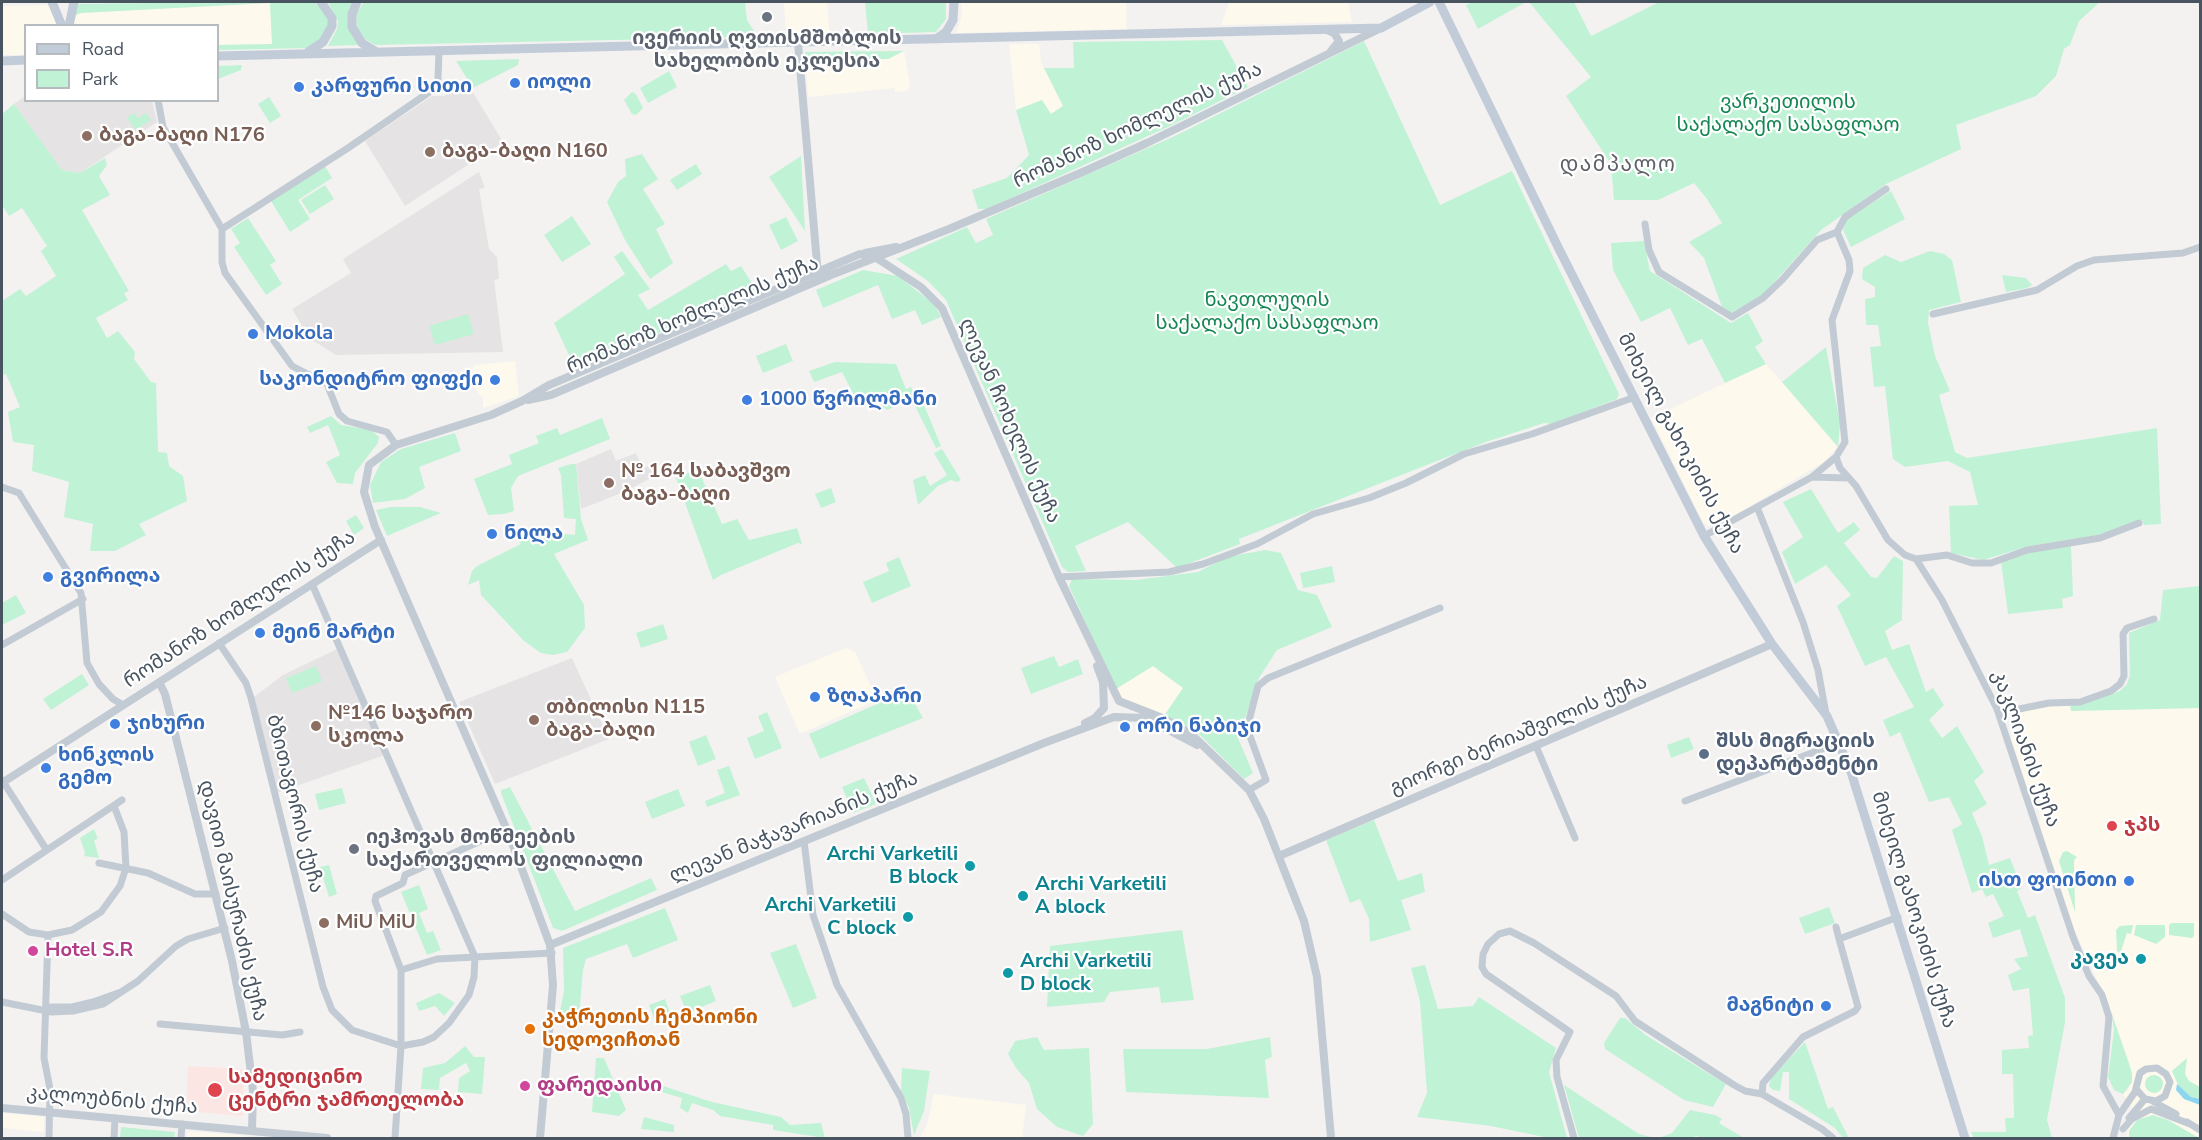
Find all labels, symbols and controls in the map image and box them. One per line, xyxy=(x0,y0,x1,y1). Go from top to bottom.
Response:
marker: ივერიის ღვთისმშობლის სახელობის ეკლესია xyxy=(760,10,774,24)
legend xyxy=(24,24,219,102)
place label: ივერიის ღვთისმშობლის სახელობის ეკლესია xyxy=(632,27,902,74)
text: Road xyxy=(82,37,124,61)
street label: რომანოზ ხომლელის ქუჩა xyxy=(1010,58,1266,194)
text: Park xyxy=(82,67,118,91)
place label: იოლი xyxy=(527,71,591,95)
place label: კარფური სითი xyxy=(311,75,472,99)
marker: იოლი xyxy=(508,76,522,90)
marker: კარფური სითი xyxy=(292,80,306,94)
park label: ვარკეთილის საქალაქო სასაფლაო xyxy=(1677,91,1899,138)
place label: ბაგა-ბაღი N176 xyxy=(99,124,265,148)
marker: ბაგა-ბაღი N176 xyxy=(80,129,94,143)
place label: ბაგა-ბაღი N160 xyxy=(442,140,608,164)
marker: ბაგა-ბაღი N160 xyxy=(423,145,437,159)
district label: დამპალო xyxy=(1560,153,1676,179)
street label: რომანოზ ხომლელის ქუჩა xyxy=(563,252,823,380)
park label: ნავთლუღის საქალაქო სასაფლაო xyxy=(1156,289,1378,336)
street label: ლევან ჩოხელის ქუჩა xyxy=(953,315,1065,527)
place label: Mokola xyxy=(265,322,333,346)
marker: Mokola xyxy=(246,327,260,341)
street label: მიხეილ გახოკიძის ქუჩა xyxy=(1612,329,1748,559)
place label: საკონდიტრო ფიფქი xyxy=(259,368,483,392)
marker: საკონდიტრო ფიფქი xyxy=(488,373,502,387)
place label: 1000 წვრილმანი xyxy=(759,388,937,412)
marker: 1000 წვრილმანი xyxy=(740,393,754,407)
place label: № 164 საბავშვო ბაგა-ბაღი xyxy=(621,460,791,507)
marker: № 164 საბავშვო ბაგა-ბაღი xyxy=(602,476,616,490)
place label: ნილა xyxy=(504,522,563,546)
street label: რომანოზ ხომლელის ქუჩა xyxy=(120,526,360,694)
marker: ნილა xyxy=(485,527,499,541)
place label: გვირილა xyxy=(60,565,160,589)
marker: გვირილა xyxy=(41,570,55,584)
place label: მეინ მარტი xyxy=(272,621,395,645)
marker: მეინ მარტი xyxy=(253,626,267,640)
street label: კაკლიანის ქუჩა xyxy=(1985,667,2065,831)
street label: გიორგი ბერიაშვილის ქუჩა xyxy=(1387,671,1651,801)
place label: ზღაპარი xyxy=(827,685,922,709)
marker: ზღაპარი xyxy=(808,690,822,704)
place label: თბილისი N115 ბაგა-ბაღი xyxy=(546,696,705,743)
place label: №146 საჯარო სკოლა xyxy=(328,702,473,749)
place label: ჯიხური xyxy=(127,712,205,736)
street label: ბზითაგორის ქუჩა xyxy=(260,712,328,896)
marker: თბილისი N115 ბაგა-ბაღი xyxy=(527,713,541,727)
place label: ორი ნაბიჯი xyxy=(1137,715,1261,739)
marker: ჯიხური xyxy=(108,717,122,731)
marker: №146 საჯარო სკოლა xyxy=(309,719,323,733)
marker: ორი ნაბიჯი xyxy=(1118,720,1132,734)
place label: შსს მიგრაციის დეპარტამენტი xyxy=(1716,730,1878,777)
place label: ხინკლის გემო xyxy=(58,744,154,791)
marker: შსს მიგრაციის დეპარტამენტი xyxy=(1697,747,1711,761)
marker: ხინკლის გემო xyxy=(39,761,53,775)
street label: ლევან მაჭავარიანის ქუჩა xyxy=(666,767,922,889)
street label: დავით მაისურაძის ქუჩა xyxy=(193,778,271,1024)
street label: მიხეილ გახოკიძის ქუჩა xyxy=(1865,789,1961,1031)
place label: ჯპს xyxy=(2124,814,2160,838)
marker: ჯპს xyxy=(2105,819,2119,833)
place label: იეჰოვას მოწმეების საქართველოს ფილიალი xyxy=(366,826,643,873)
marker: იეჰოვას მოწმეების საქართველოს ფილიალი xyxy=(347,842,361,856)
place label: Archi Varketili B block xyxy=(826,843,958,890)
marker: Archi Varketili B block xyxy=(963,859,977,873)
place label: ისთ ფოინთი xyxy=(1979,869,2117,893)
place label: Archi Varketili A block xyxy=(1035,873,1167,920)
marker: ისთ ფოინთი xyxy=(2122,874,2136,888)
marker: Archi Varketili A block xyxy=(1016,889,1030,903)
place label: Archi Varketili C block xyxy=(764,894,896,941)
marker: Archi Varketili C block xyxy=(901,910,915,924)
place label: MiU MiU xyxy=(336,911,416,935)
marker: MiU MiU xyxy=(317,916,331,930)
place label: Hotel S.R xyxy=(45,939,133,963)
marker: Hotel S.R xyxy=(26,944,40,958)
place label: კავეა xyxy=(2070,947,2129,971)
place label: Archi Varketili D block xyxy=(1020,950,1152,997)
marker: კავეა xyxy=(2134,952,2148,966)
marker: Archi Varketili D block xyxy=(1001,966,1015,980)
place label: მაგნიტი xyxy=(1726,994,1814,1018)
marker: მაგნიტი xyxy=(1819,999,1833,1013)
place label: კაჭრეთის ჩემპიონი სედოვიჩთან xyxy=(542,1006,758,1053)
marker: კაჭრეთის ჩემპიონი სედოვიჩთან xyxy=(523,1022,537,1036)
place label: სამედიცინო ცენტრი ჯამრთელობა xyxy=(228,1066,464,1113)
place label: ფარედაისი xyxy=(537,1074,662,1098)
marker: ფარედაისი xyxy=(518,1079,532,1093)
marker: სამედიცინო ცენტრი ჯამრთელობა xyxy=(206,1081,224,1099)
street label: კალოუბნის ქუჩა xyxy=(25,1082,199,1120)

